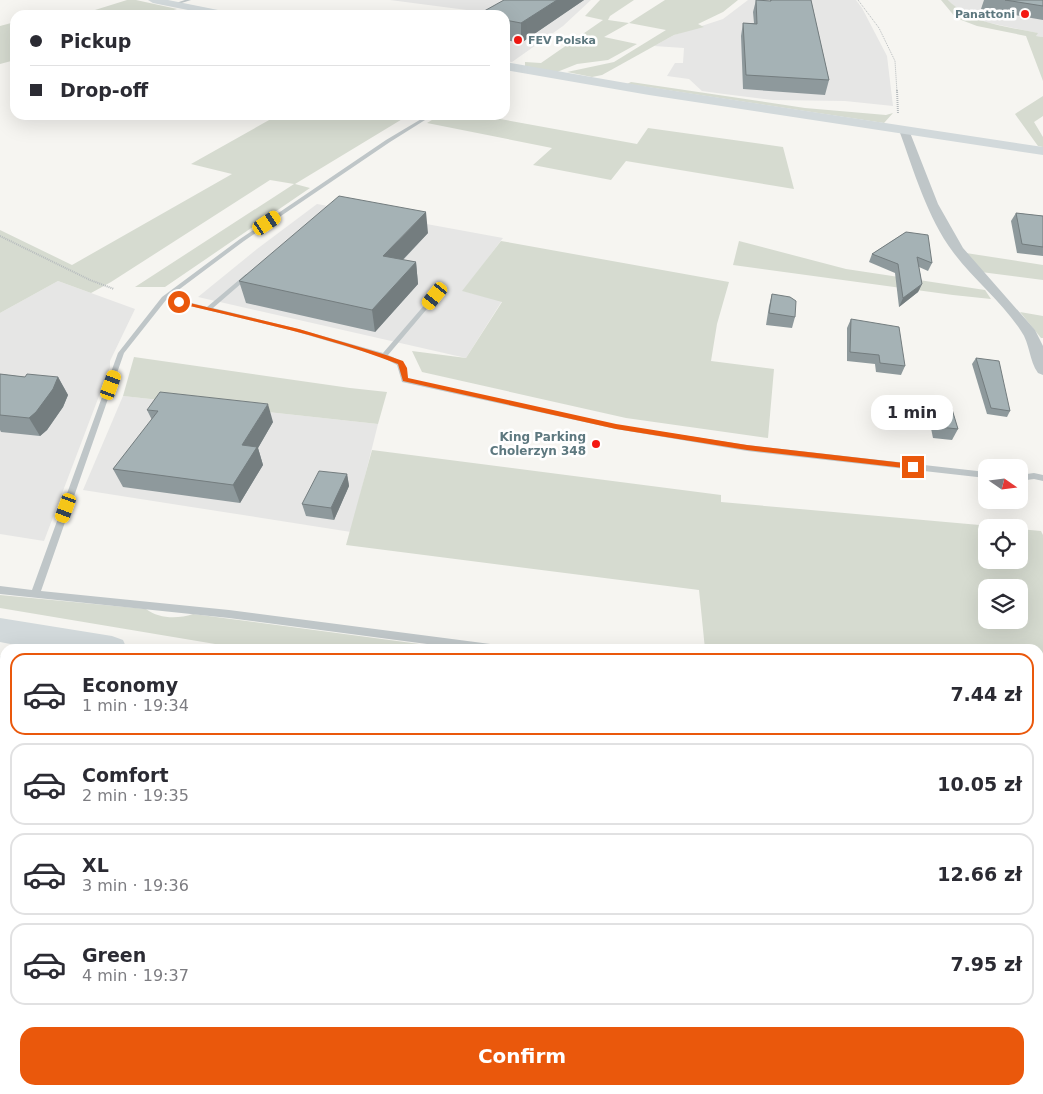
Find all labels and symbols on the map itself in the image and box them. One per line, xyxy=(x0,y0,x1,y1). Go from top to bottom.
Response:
place label: Panattoni xyxy=(955,8,1015,21)
marker: Panattoni xyxy=(1019,8,1031,20)
marker: FEV Polska xyxy=(512,34,524,46)
place label: FEV Polska xyxy=(528,34,596,47)
car xyxy=(250,208,283,238)
car xyxy=(419,280,450,312)
route start xyxy=(168,291,190,313)
car xyxy=(98,368,123,402)
callout: 1 min xyxy=(872,394,954,430)
place label: King Parking Cholerzyn 348 xyxy=(490,430,586,458)
marker: King Parking Cholerzyn 348 xyxy=(590,438,602,450)
route end xyxy=(902,456,924,478)
north arrow xyxy=(978,459,1028,509)
car xyxy=(53,491,78,525)

